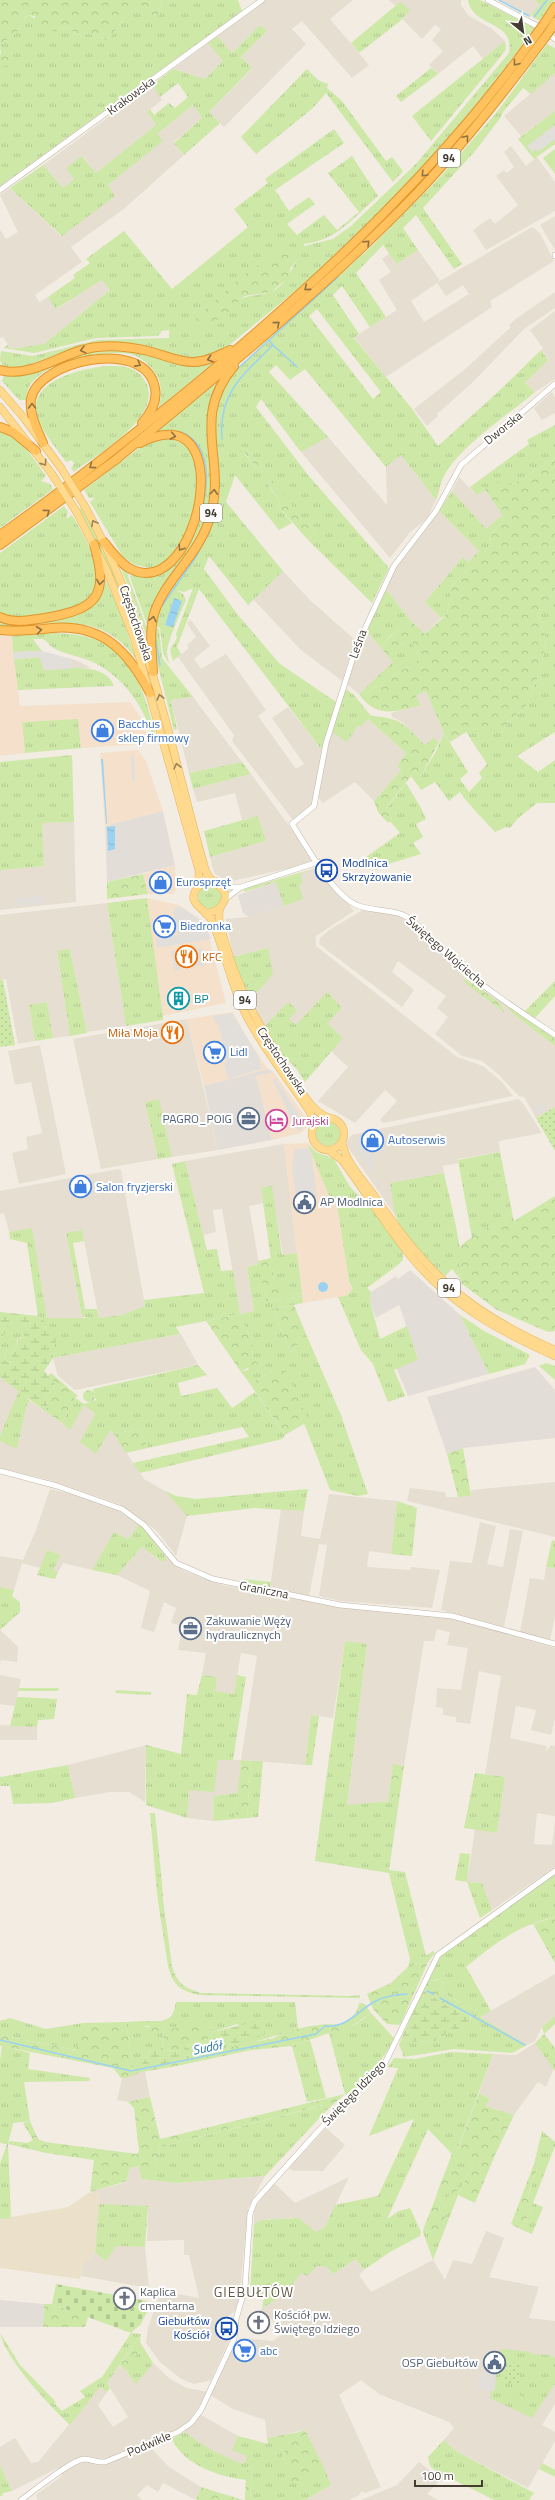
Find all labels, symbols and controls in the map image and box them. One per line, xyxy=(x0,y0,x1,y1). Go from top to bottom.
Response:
north arrow xyxy=(503,12,543,52)
text: N xyxy=(521,32,535,50)
one-way arrow xyxy=(513,59,520,66)
street label: Krakowska xyxy=(103,72,159,120)
one-way arrow xyxy=(462,135,469,143)
road number: 94 xyxy=(438,149,460,167)
one-way arrow xyxy=(421,169,428,177)
one-way arrow xyxy=(362,240,370,248)
one-way arrow xyxy=(304,283,311,290)
one-way arrow xyxy=(273,322,280,329)
one-way arrow xyxy=(80,345,86,353)
one-way arrow xyxy=(207,354,214,362)
one-way arrow xyxy=(134,359,141,367)
one-way arrow xyxy=(27,403,36,409)
street label: Dworska xyxy=(479,406,526,449)
one-way arrow xyxy=(170,432,177,440)
one-way arrow xyxy=(39,458,46,465)
one-way arrow xyxy=(89,462,96,469)
one-way arrow xyxy=(210,489,219,495)
road number: 94 xyxy=(200,504,222,522)
one-way arrow xyxy=(42,510,49,517)
one-way arrow xyxy=(92,520,99,527)
one-way arrow xyxy=(178,544,186,551)
one-way arrow xyxy=(96,579,105,585)
street label: Częstochowska xyxy=(115,583,158,663)
one-way arrow xyxy=(149,616,157,622)
one-way arrow xyxy=(36,626,42,635)
street label: Leśna xyxy=(344,627,372,661)
one-way arrow xyxy=(156,693,164,700)
place label: Bacchus sklep firmowy xyxy=(118,714,189,747)
shop icon: Bacchus sklep firmowy xyxy=(90,718,116,744)
one-way arrow xyxy=(174,762,182,769)
place label: Modlnica Skrzyżowanie xyxy=(342,853,412,886)
bus stop icon: Modlnica Skrzyżowanie xyxy=(314,857,340,883)
shop icon: Eurosprzęt xyxy=(148,869,174,895)
place label: Eurosprzęt xyxy=(176,872,232,891)
street label: Świętego Wojciecha xyxy=(402,911,491,992)
supermarket icon: Biedronka xyxy=(152,913,178,939)
place label: Biedronka xyxy=(180,916,231,935)
restaurant icon: KFC xyxy=(173,944,199,970)
place label: KFC xyxy=(202,947,222,966)
building icon: BP xyxy=(165,986,191,1012)
place label: BP xyxy=(194,989,209,1008)
road number: 94 xyxy=(234,991,256,1009)
restaurant icon: Miła Moja xyxy=(160,1020,186,1046)
place label: Miła Moja xyxy=(108,1023,158,1042)
street label: Częstochowska xyxy=(253,1023,312,1099)
supermarket icon: Lidl xyxy=(201,1039,227,1065)
place label: Lidl xyxy=(230,1042,248,1061)
office icon: PAGRO_POIG xyxy=(235,1106,261,1132)
hotel icon: Jurajski xyxy=(263,1108,289,1134)
place label: PAGRO_POIG xyxy=(163,1109,232,1128)
place label: Jurajski xyxy=(292,1111,329,1130)
shop icon: Autoserwis xyxy=(359,1127,385,1153)
place label: Autoserwis xyxy=(388,1130,446,1149)
shop icon: Salon fryzjerski xyxy=(67,1174,93,1200)
place label: Salon fryzjerski xyxy=(96,1177,173,1196)
public building icon: AP Modlnica xyxy=(291,1189,317,1215)
place label: AP Modlnica xyxy=(320,1192,383,1211)
road number: 94 xyxy=(438,1279,460,1297)
street label: Graniczna xyxy=(238,1575,290,1604)
place label: Zakuwanie Węży hydraulicznych xyxy=(206,1611,291,1644)
office icon: Zakuwanie Węży hydraulicznych xyxy=(177,1615,203,1641)
water label: Sudół xyxy=(191,2034,225,2060)
street label: Świętego Idziego xyxy=(317,2055,390,2130)
district label: GIEBUŁTÓW xyxy=(214,2281,294,2302)
place label: Kaplica cmentarna xyxy=(140,2282,195,2315)
church icon: Kaplica cmentarna xyxy=(111,2286,137,2312)
place label: Kościół pw. Świętego Idziego xyxy=(274,2305,360,2338)
church icon: Kościół pw. Świętego Idziego xyxy=(246,2309,272,2335)
place label: Giebułtów Kościół xyxy=(158,2311,210,2344)
bus stop icon: Giebułtów Kościół xyxy=(213,2315,239,2341)
supermarket icon: abc xyxy=(232,2338,258,2364)
place label: abc xyxy=(260,2341,278,2360)
public building icon: OSP Giebułtów xyxy=(481,2350,507,2376)
place label: OSP Giebułtów xyxy=(402,2353,478,2372)
street label: Podwikle xyxy=(124,2426,174,2461)
scale bar xyxy=(415,2462,482,2488)
text: 100 m xyxy=(421,2466,454,2485)

